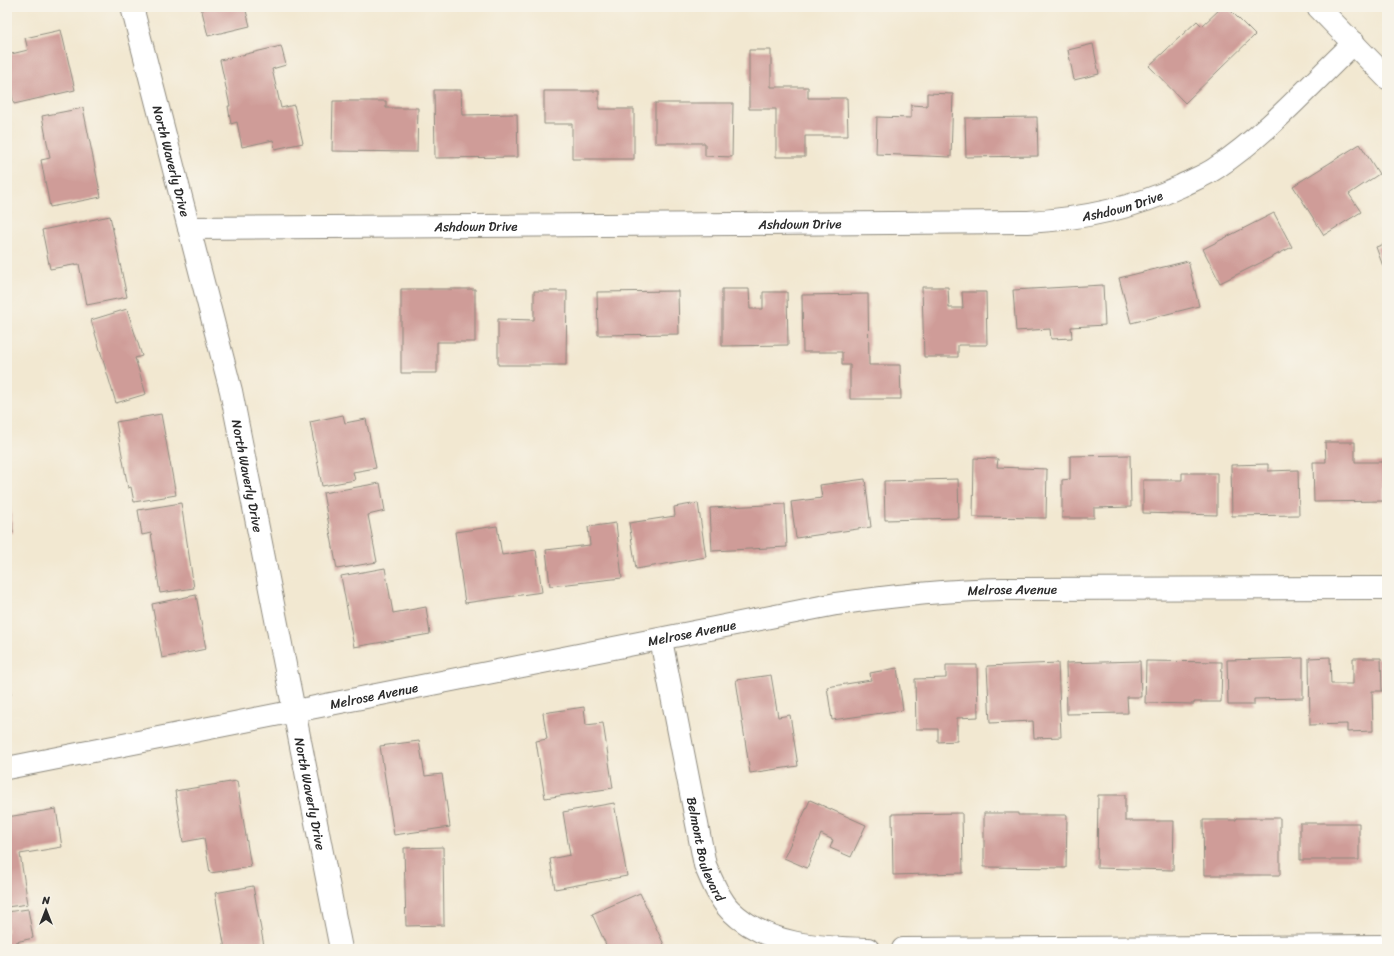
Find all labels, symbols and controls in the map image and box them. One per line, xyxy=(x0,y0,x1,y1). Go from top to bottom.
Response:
street label: North Waverly Drive xyxy=(146,103,197,220)
street label: Ashdown Drive xyxy=(1079,184,1166,228)
street label: Ashdown Drive xyxy=(757,212,842,235)
street label: Ashdown Drive xyxy=(433,214,518,238)
street label: North Waverly Drive xyxy=(225,417,270,535)
street label: Melrose Avenue xyxy=(967,577,1057,602)
street label: Melrose Avenue xyxy=(646,613,738,653)
street label: Melrose Avenue xyxy=(328,675,420,715)
street label: North Waverly Drive xyxy=(288,735,333,852)
street label: Belmont Boulevard xyxy=(680,795,732,907)
north arrow xyxy=(26,890,66,930)
text: N xyxy=(41,891,50,910)

